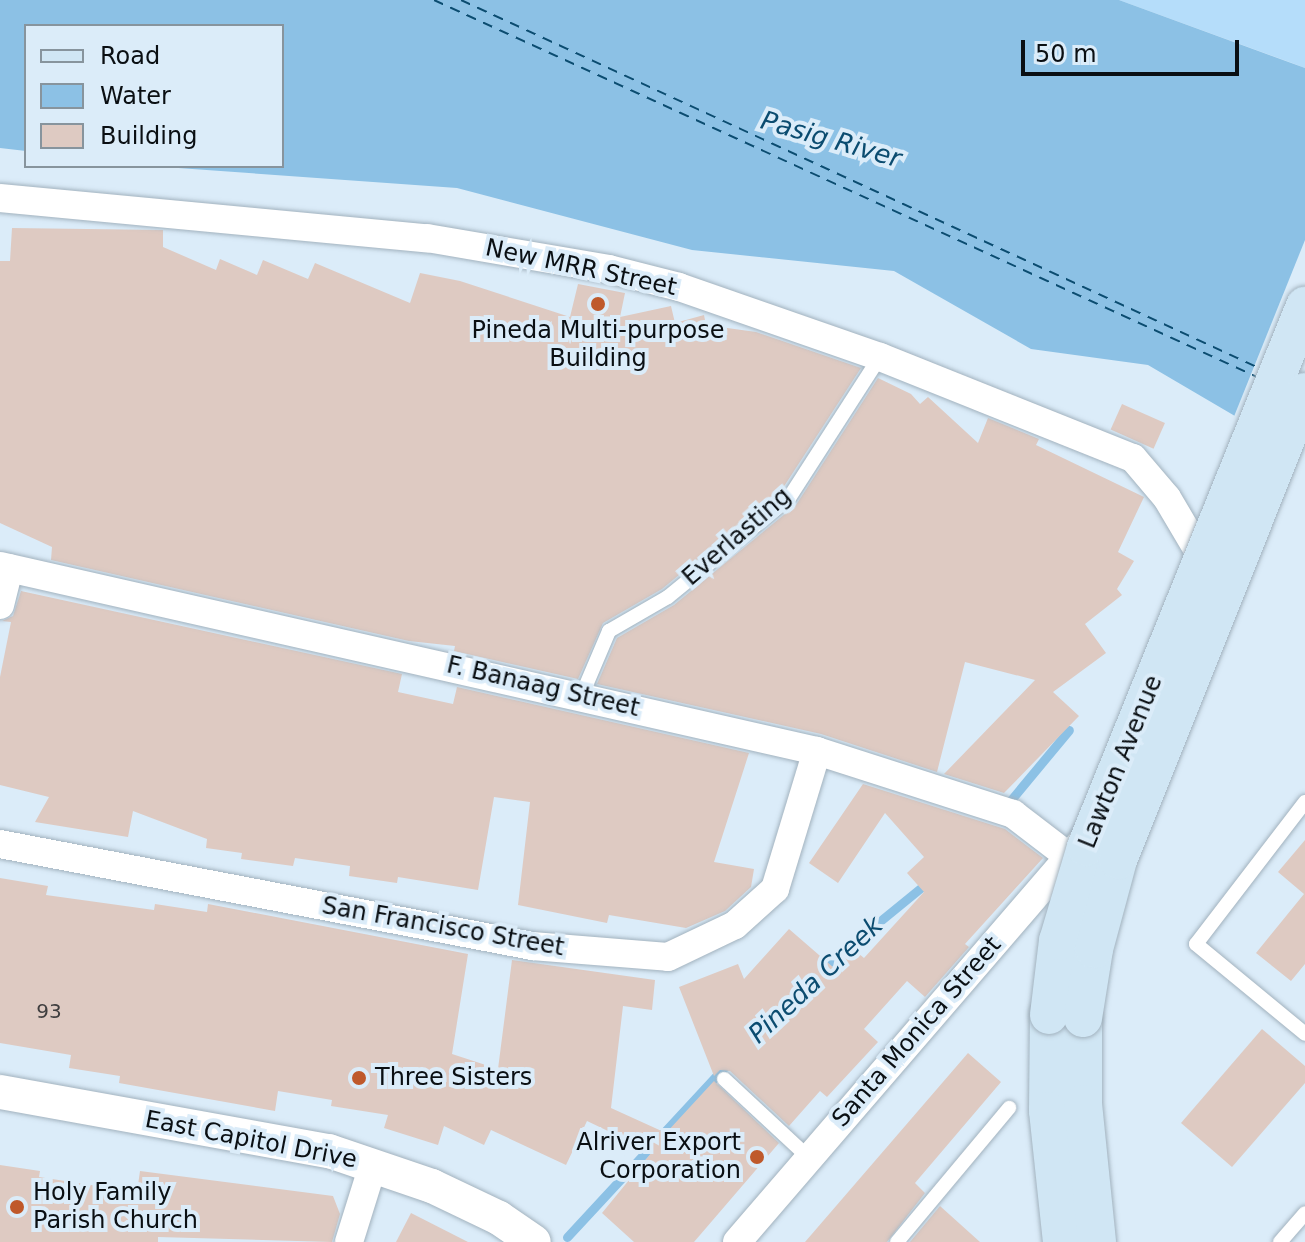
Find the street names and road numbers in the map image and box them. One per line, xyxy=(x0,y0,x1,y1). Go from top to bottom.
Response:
street label: New MRR Street xyxy=(483,234,679,302)
street label: Everlasting xyxy=(677,482,797,592)
street label: F. Banaag Street xyxy=(444,651,642,723)
street label: Lawton Avenue xyxy=(1073,671,1169,853)
street label: San Francisco Street xyxy=(320,892,566,962)
street label: Santa Monica Street xyxy=(827,931,1007,1133)
street label: East Capitol Drive xyxy=(143,1105,359,1175)

